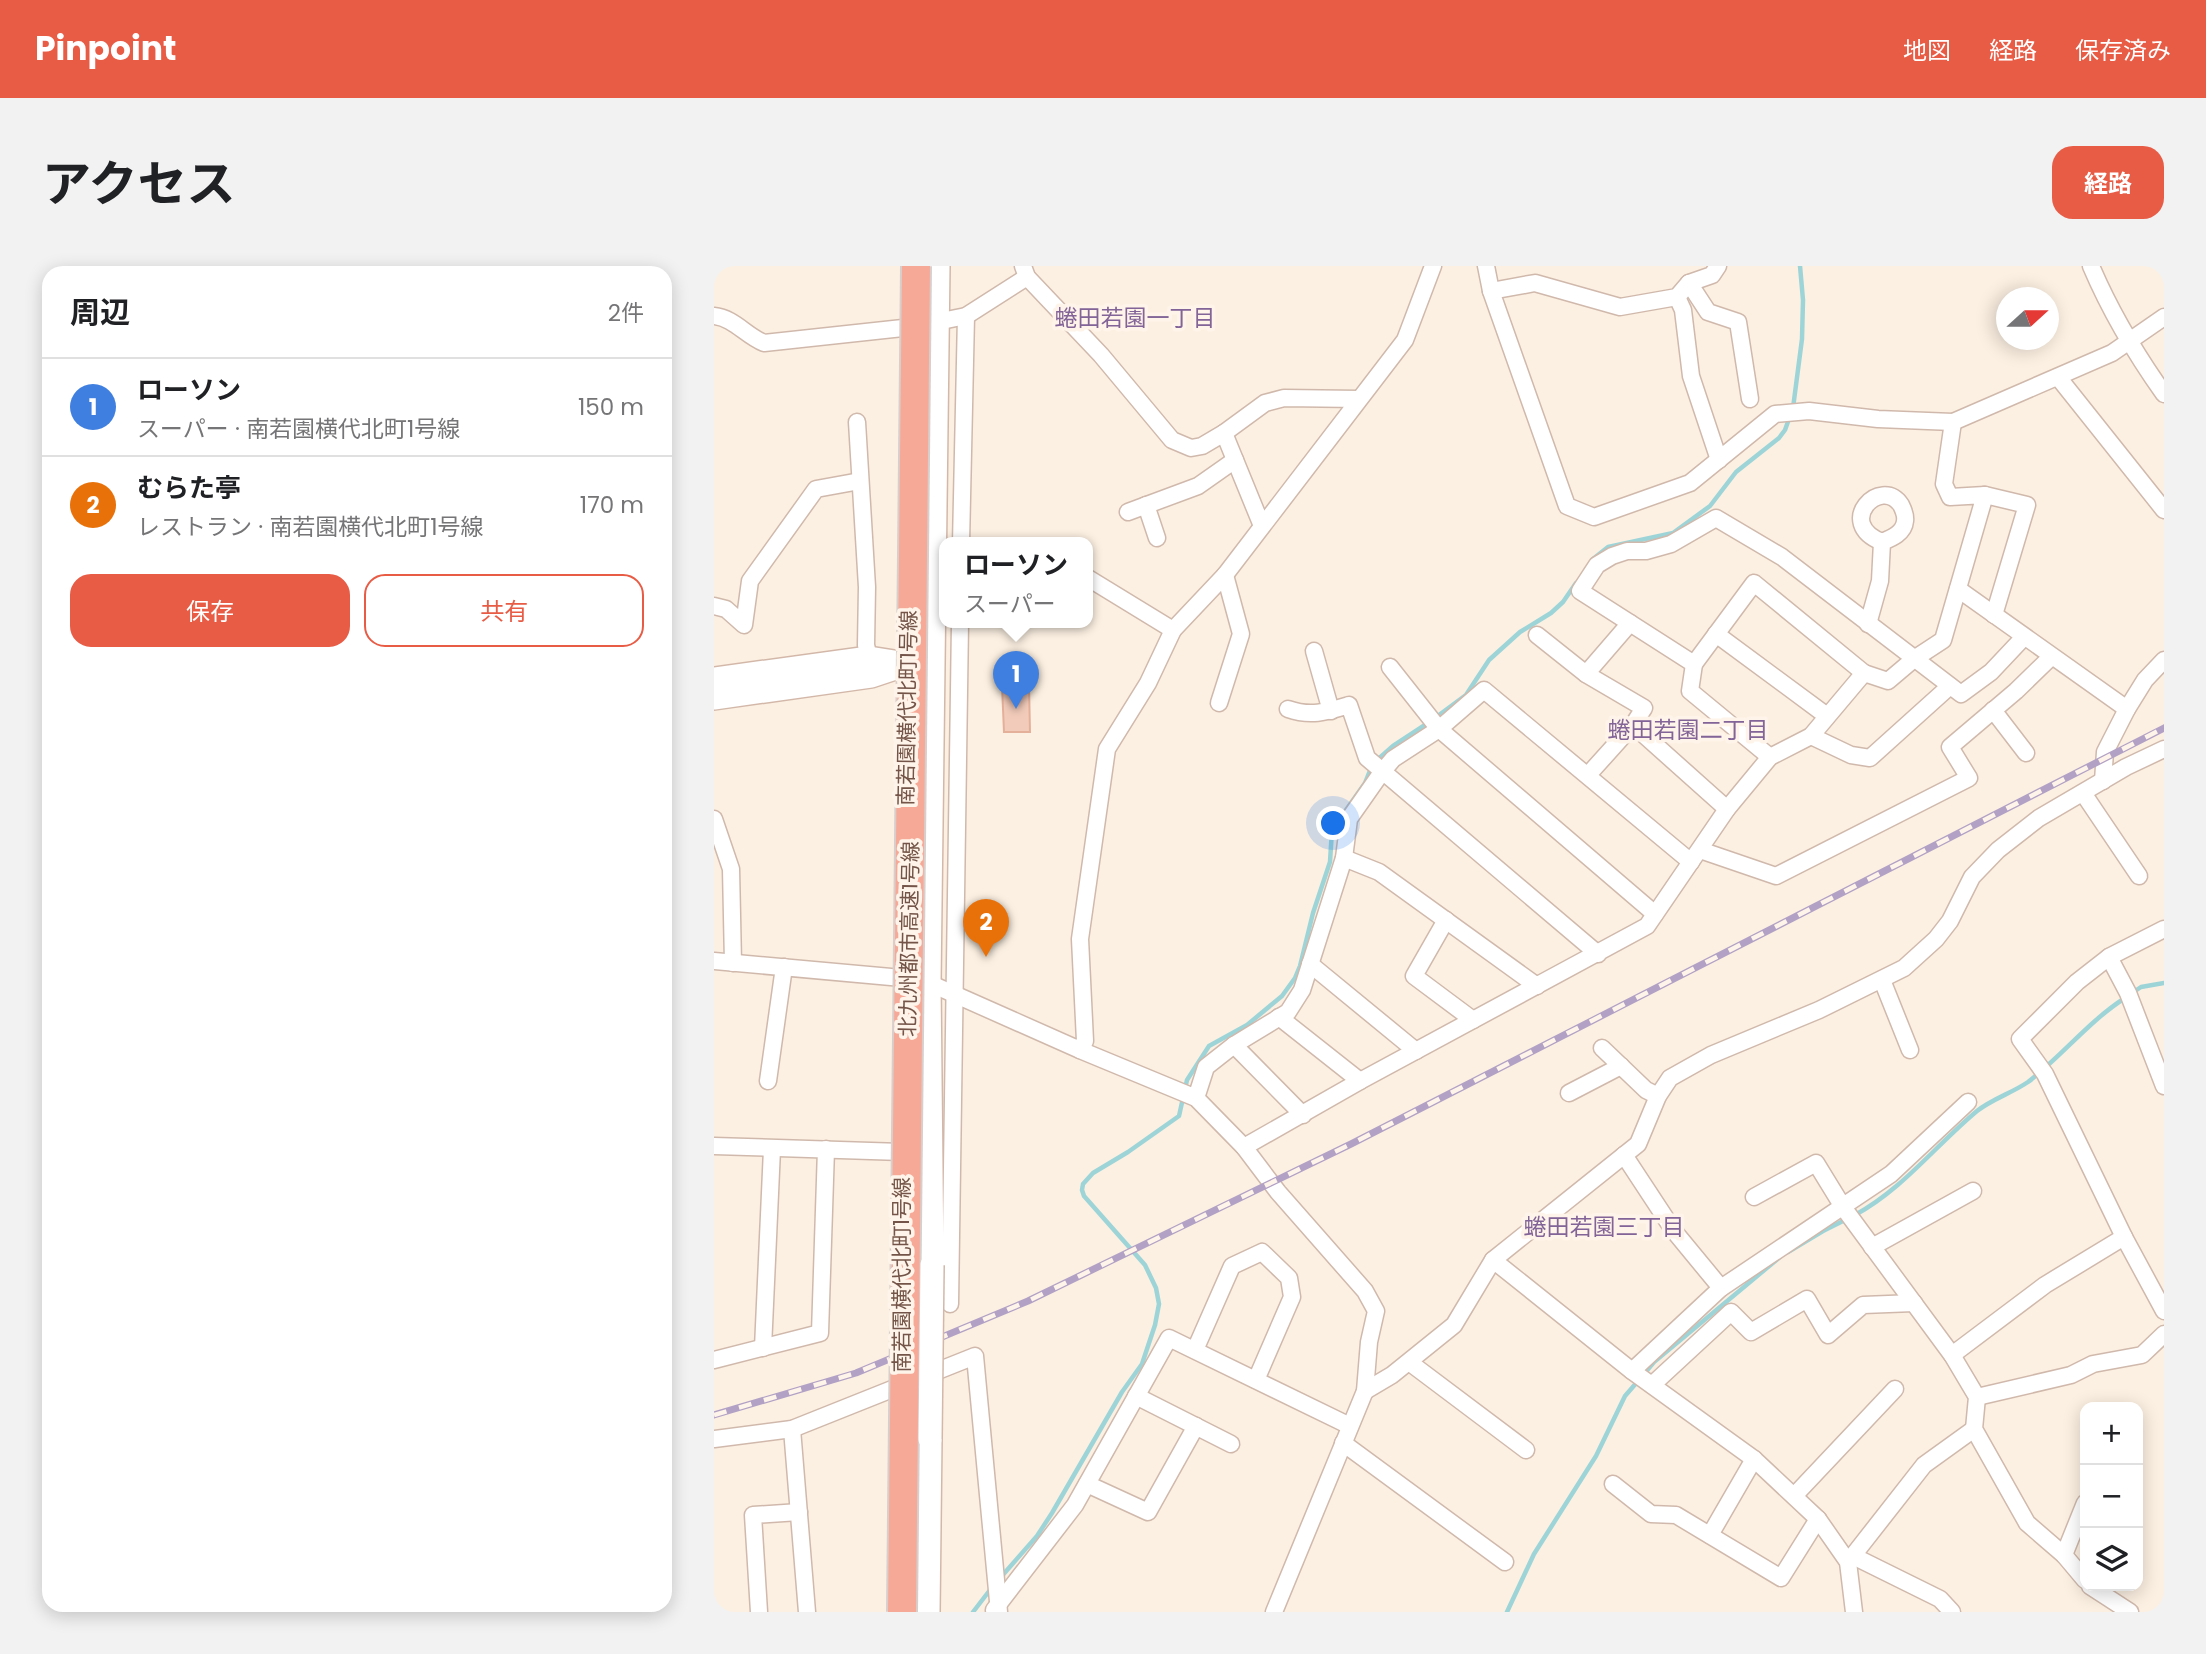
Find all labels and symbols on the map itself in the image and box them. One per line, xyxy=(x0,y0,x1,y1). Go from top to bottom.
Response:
north arrow xyxy=(1996,287,2059,350)
district label: 蜷田若園一丁目 xyxy=(1055,302,1216,334)
street label: 南若園横代北町1号線 xyxy=(891,610,923,806)
pin: 1 xyxy=(993,651,1039,709)
district label: 蜷田若園二丁目 xyxy=(1608,714,1769,746)
your location xyxy=(1316,806,1350,840)
street label: 北九州都市高速1号線 xyxy=(893,841,925,1037)
pin: 2 xyxy=(963,899,1009,957)
street label: 南若園横代北町1号線 xyxy=(887,1177,916,1373)
district label: 蜷田若園三丁目 xyxy=(1524,1211,1685,1243)

